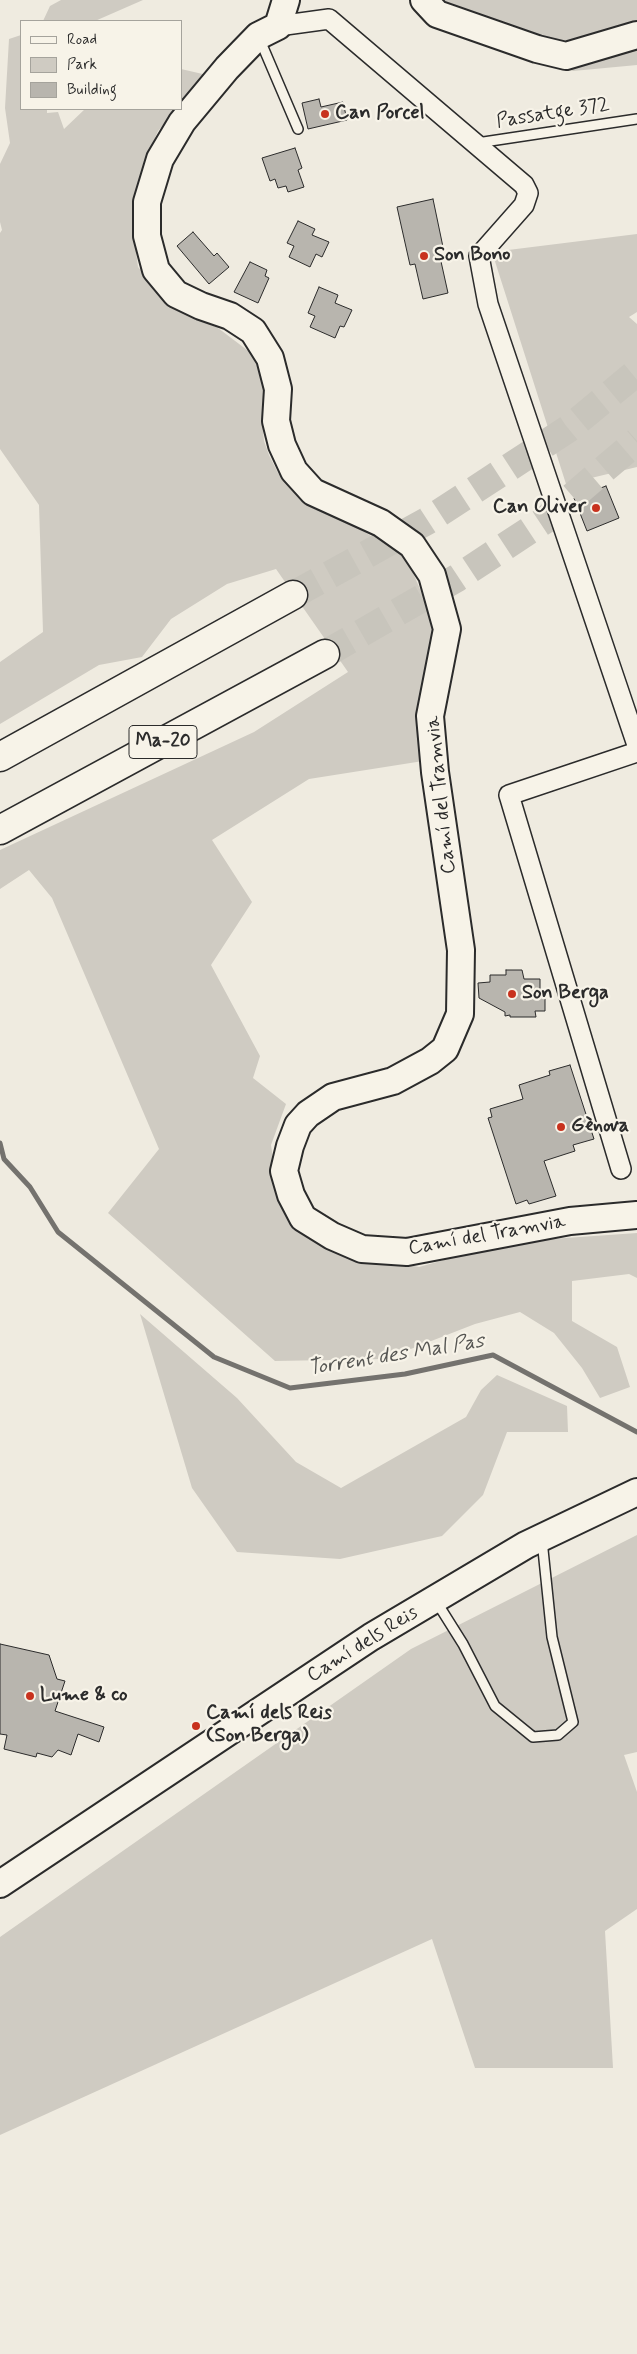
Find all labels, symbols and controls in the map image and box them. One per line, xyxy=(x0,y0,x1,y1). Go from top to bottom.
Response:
legend xyxy=(20,20,182,110)
text: Road xyxy=(67,30,97,50)
text: Park xyxy=(67,55,97,75)
text: Building xyxy=(67,80,117,100)
street label: Passatge 372 xyxy=(495,93,611,135)
place label: Can Porcel xyxy=(335,102,424,126)
marker: Can Porcel xyxy=(319,108,331,120)
place label: Son Bono xyxy=(434,244,510,268)
marker: Son Bono xyxy=(418,250,430,262)
place label: Can Oliver xyxy=(493,496,586,520)
marker: Can Oliver xyxy=(590,502,602,514)
street label: Camí del Tramvia xyxy=(422,715,462,875)
road number: Ma-20 xyxy=(129,726,197,759)
place label: Son Berga xyxy=(522,982,609,1006)
marker: Son Berga xyxy=(506,988,518,1000)
place label: Gènova xyxy=(571,1115,629,1139)
marker: Gènova xyxy=(555,1121,567,1133)
street label: Camí del Tramvia xyxy=(407,1210,567,1262)
water label: Torrent des Mal Pas xyxy=(306,1330,486,1382)
street label: Camí dels Reis xyxy=(303,1601,423,1689)
place label: Lume & co xyxy=(40,1684,127,1708)
marker: Lume & co xyxy=(24,1690,36,1702)
place label: Camí dels Reis (Son Berga) xyxy=(206,1702,332,1749)
marker: Camí dels Reis (Son Berga) xyxy=(190,1720,202,1732)

